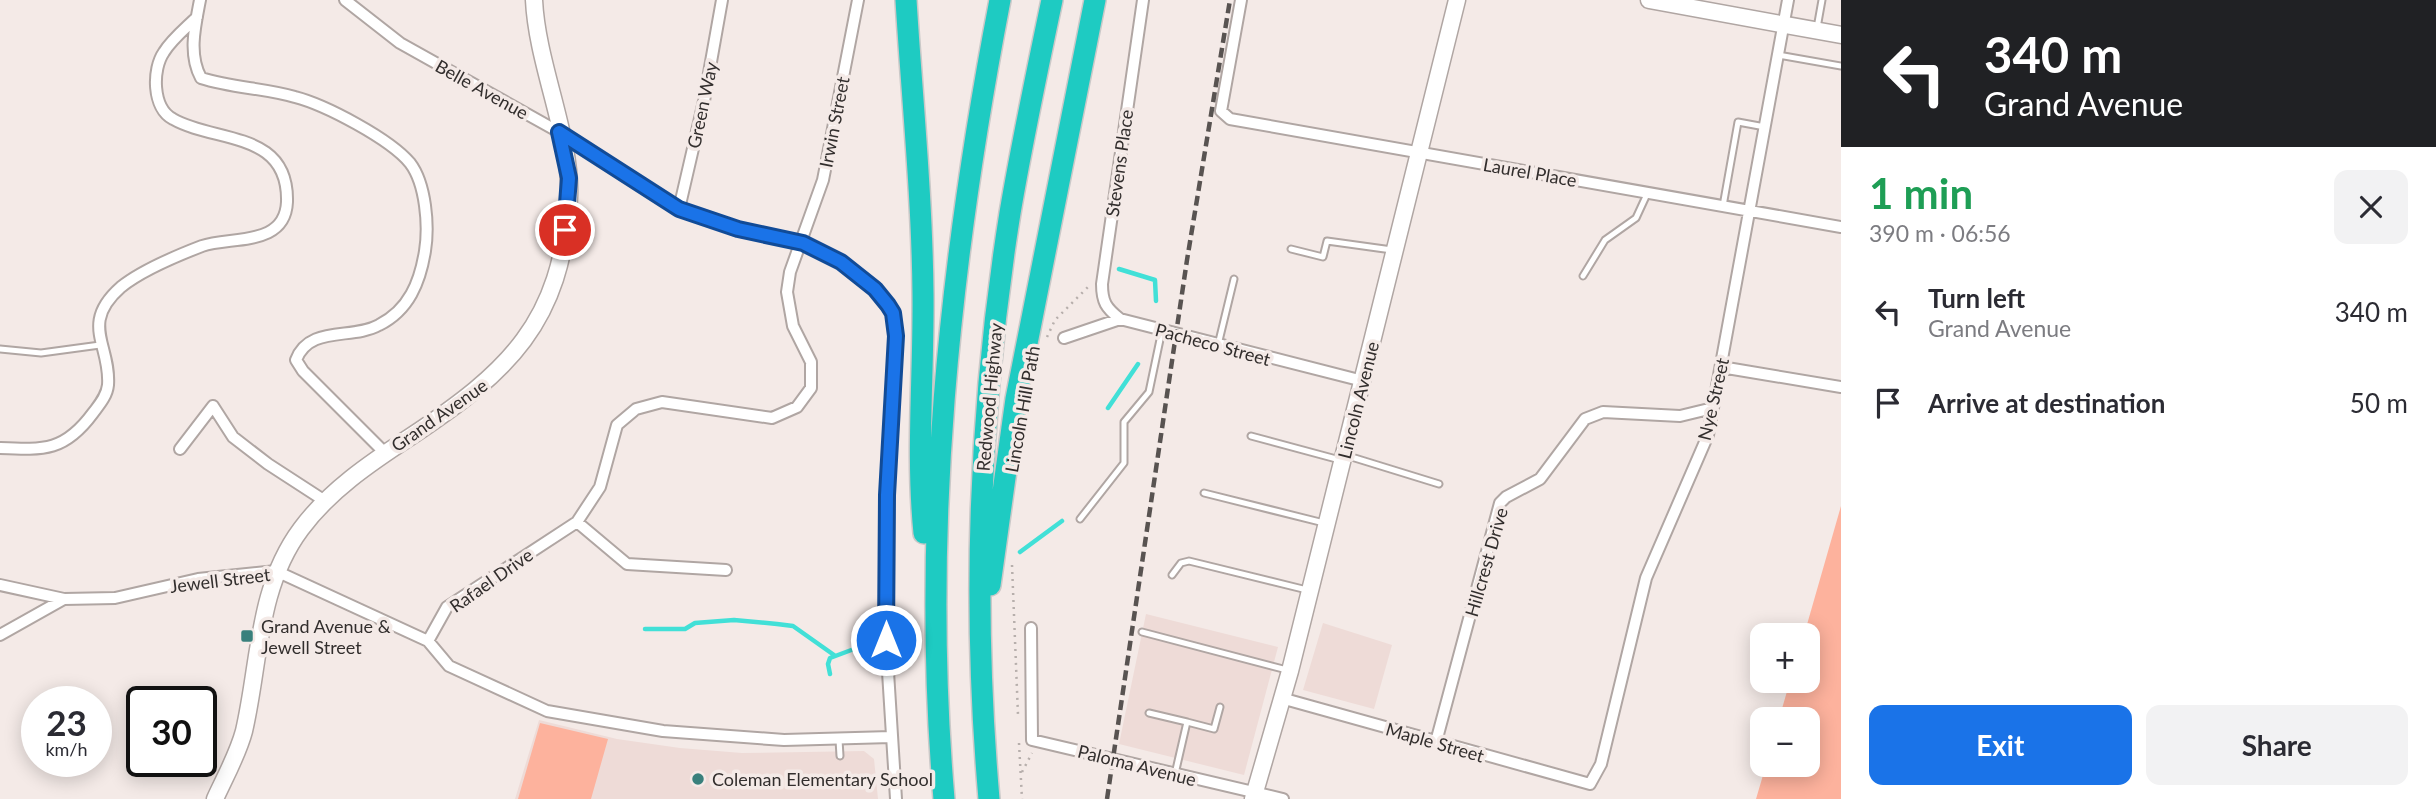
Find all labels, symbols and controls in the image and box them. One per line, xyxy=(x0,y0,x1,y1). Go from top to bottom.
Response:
text: 340 m xyxy=(1984,25,2122,83)
icon: left xyxy=(1869,28,1960,119)
street label: Belle Avenue xyxy=(432,55,532,123)
street label: Green Way xyxy=(682,59,722,150)
street label: Irwin Street xyxy=(814,74,854,169)
text: Grand Avenue xyxy=(1984,84,2183,123)
street label: Stevens Place xyxy=(1101,108,1137,218)
street label: Laurel Place xyxy=(1481,153,1579,191)
text: 1 min xyxy=(1869,168,1973,218)
button: close xyxy=(2334,170,2408,244)
pin xyxy=(535,200,595,260)
icon: arrive xyxy=(546,211,584,249)
text: 390 m · 06:56 xyxy=(1869,219,2011,247)
text: Turn left xyxy=(1928,282,2025,314)
icon: left xyxy=(1869,293,1907,331)
text: 340 m xyxy=(2335,296,2408,328)
text: Grand Avenue xyxy=(1928,314,2071,342)
street label: Pacheco Street xyxy=(1153,318,1273,370)
street label: Redwood Highway xyxy=(972,321,1007,472)
street label: Lincoln Avenue xyxy=(1333,339,1383,461)
street label: Lincoln Hill Path xyxy=(1000,344,1044,474)
street label: Nye Street xyxy=(1693,355,1733,442)
street label: Grand Avenue xyxy=(387,374,491,456)
icon: arrive xyxy=(1869,384,1907,422)
text: Arrive at destination xyxy=(1928,387,2165,419)
text: 50 m xyxy=(2350,387,2408,419)
street label: Hillcrest Drive xyxy=(1460,505,1512,619)
street label: Rafael Drive xyxy=(445,543,537,617)
street label: Jewell Street xyxy=(169,563,272,597)
position arrow xyxy=(849,603,923,677)
place label: Grand Avenue & Jewell Street xyxy=(261,615,391,658)
map controls xyxy=(1750,623,1820,777)
button: + xyxy=(1750,623,1820,693)
marker: Grand Avenue & Jewell Street xyxy=(239,628,255,644)
speed limit sign: 30 xyxy=(126,686,217,777)
text: 23 xyxy=(46,701,87,743)
button: Exit xyxy=(1869,705,2132,785)
button: Share xyxy=(2146,705,2408,785)
button: − xyxy=(1750,707,1820,777)
street label: Maple Street xyxy=(1383,717,1487,767)
text: km/h xyxy=(45,738,88,760)
street label: Paloma Avenue xyxy=(1075,740,1199,790)
place label: Coleman Elementary School xyxy=(712,768,933,790)
marker: Coleman Elementary School xyxy=(690,771,706,787)

